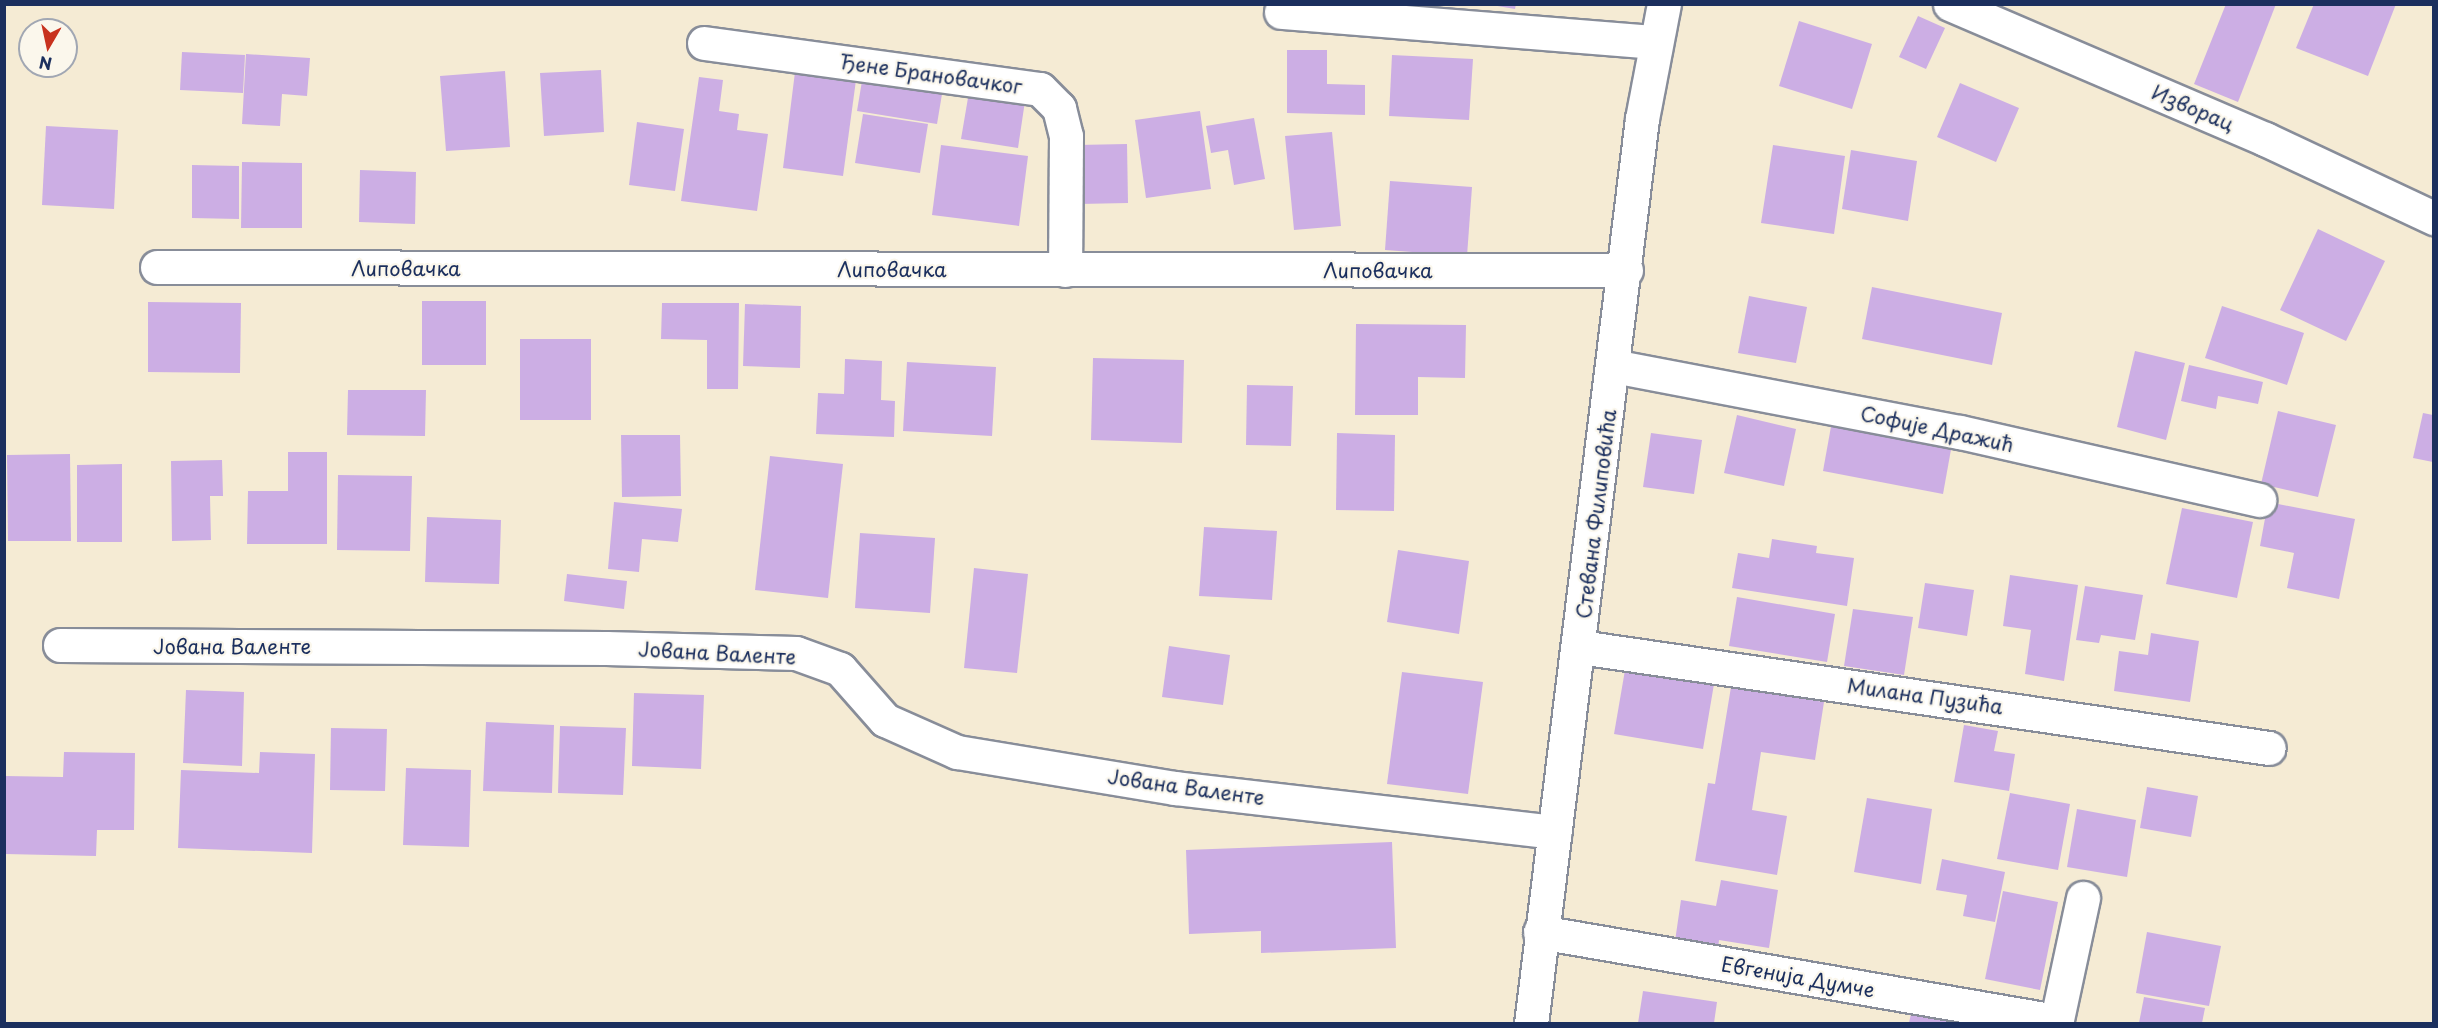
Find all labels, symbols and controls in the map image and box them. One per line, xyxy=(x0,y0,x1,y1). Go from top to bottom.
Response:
north arrow xyxy=(18,18,78,78)
street label: Ђене Брановачког xyxy=(838,49,1024,99)
text: N xyxy=(37,51,54,77)
street label: Изворац xyxy=(2148,80,2238,136)
street label: Липовачка xyxy=(351,256,461,280)
street label: Липовачка xyxy=(837,257,947,281)
street label: Липовачка xyxy=(1323,258,1433,282)
street label: Софије Дражић xyxy=(1858,401,2016,457)
street label: Стевана Филиповића xyxy=(1571,407,1621,621)
street label: Јована Валенте xyxy=(152,634,312,658)
street label: Јована Валенте xyxy=(637,637,797,669)
street label: Милана Пузића xyxy=(1845,673,2005,719)
street label: Јована Валенте xyxy=(1105,764,1267,810)
street label: Евгенија Думче xyxy=(1719,952,1877,1002)

